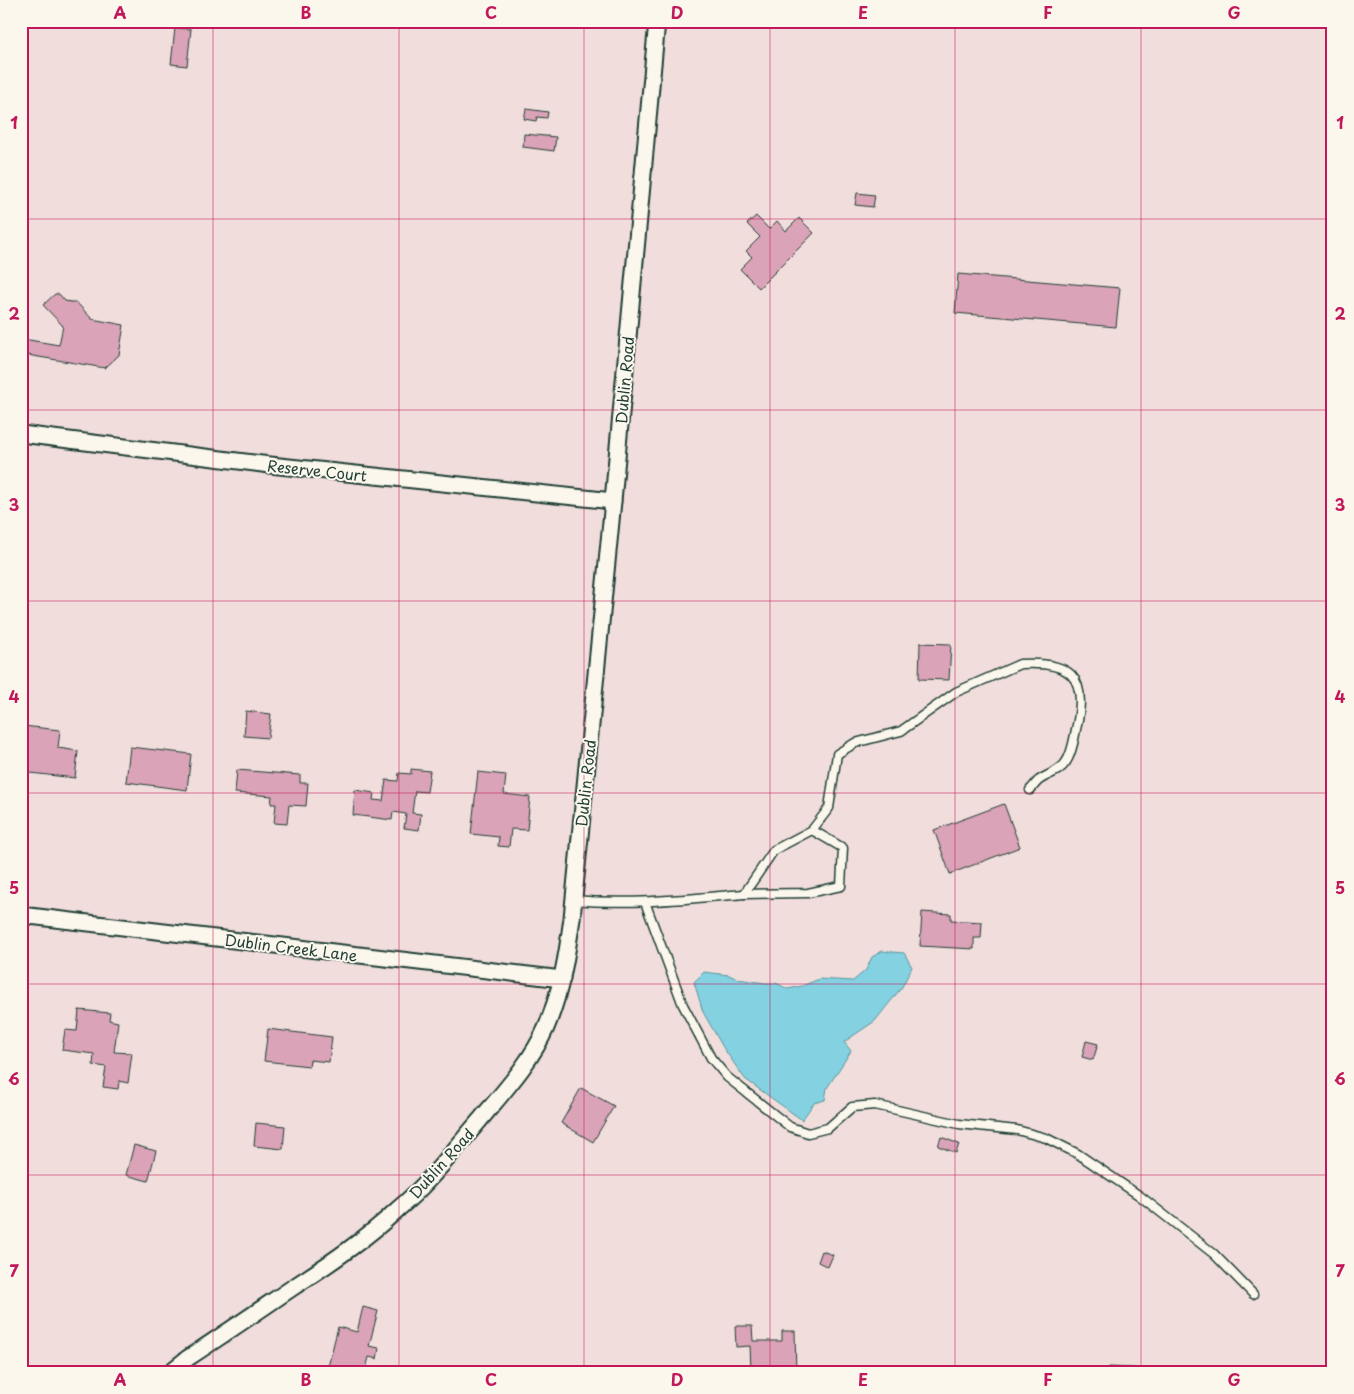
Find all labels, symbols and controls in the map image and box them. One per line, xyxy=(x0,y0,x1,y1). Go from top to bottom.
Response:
text: A xyxy=(114,0,127,24)
text: B xyxy=(301,0,312,24)
text: C xyxy=(485,0,497,24)
text: D xyxy=(671,0,683,24)
text: E xyxy=(858,0,868,24)
text: F xyxy=(1043,0,1053,24)
text: G xyxy=(1227,0,1241,24)
text: 1 xyxy=(10,110,18,134)
text: 1 xyxy=(1336,110,1344,134)
text: 2 xyxy=(8,301,20,325)
text: 2 xyxy=(1334,301,1346,325)
street label: Dublin Road xyxy=(609,335,639,425)
street label: Reserve Court xyxy=(266,453,368,487)
text: 3 xyxy=(9,492,19,516)
text: 3 xyxy=(1335,492,1345,516)
text: 4 xyxy=(9,684,20,708)
text: 4 xyxy=(1335,684,1346,708)
street label: Dublin Road xyxy=(569,738,601,828)
text: 5 xyxy=(9,875,19,899)
text: 5 xyxy=(1335,875,1345,899)
street label: Dublin Creek Lane xyxy=(223,927,359,967)
text: 6 xyxy=(8,1066,20,1090)
text: 6 xyxy=(1334,1066,1346,1090)
street label: Dublin Road xyxy=(403,1123,479,1203)
text: 7 xyxy=(9,1258,19,1282)
text: 7 xyxy=(1335,1258,1345,1282)
text: A xyxy=(114,1367,127,1391)
text: B xyxy=(301,1367,312,1391)
text: C xyxy=(485,1367,497,1391)
text: D xyxy=(671,1367,683,1391)
text: E xyxy=(858,1367,868,1391)
text: F xyxy=(1043,1367,1053,1391)
text: G xyxy=(1227,1367,1241,1391)

